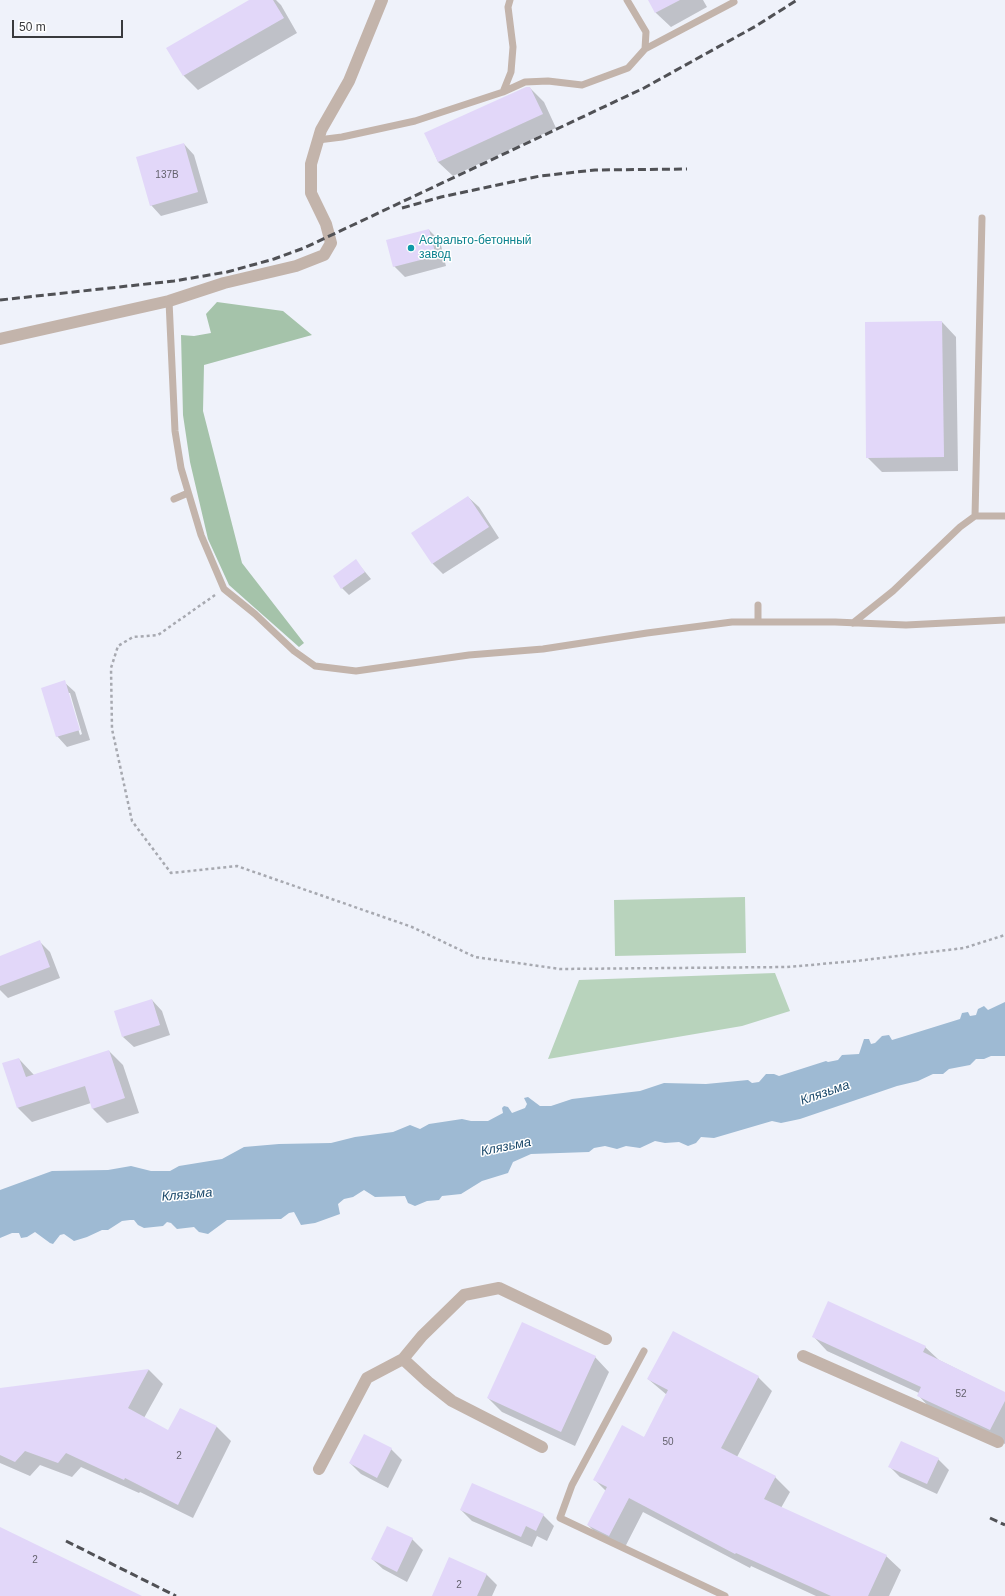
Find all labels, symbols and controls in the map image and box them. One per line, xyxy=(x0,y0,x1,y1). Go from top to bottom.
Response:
scale bar xyxy=(14,12,125,38)
text: 50 m xyxy=(19,20,46,34)
house number: 137В xyxy=(155,169,179,181)
place label: Асфальто-бетонный завод xyxy=(419,234,532,262)
marker: Асфальто-бетонный завод xyxy=(406,243,416,253)
water label: Клязьма xyxy=(798,1077,852,1109)
water label: Клязьма xyxy=(480,1134,532,1160)
water label: Клязьма xyxy=(161,1185,213,1205)
house number: 52 xyxy=(955,1388,967,1400)
house number: 50 xyxy=(662,1436,674,1448)
house number: 2 xyxy=(176,1450,182,1462)
house number: 2 xyxy=(32,1554,38,1566)
house number: 2 xyxy=(456,1579,462,1591)

